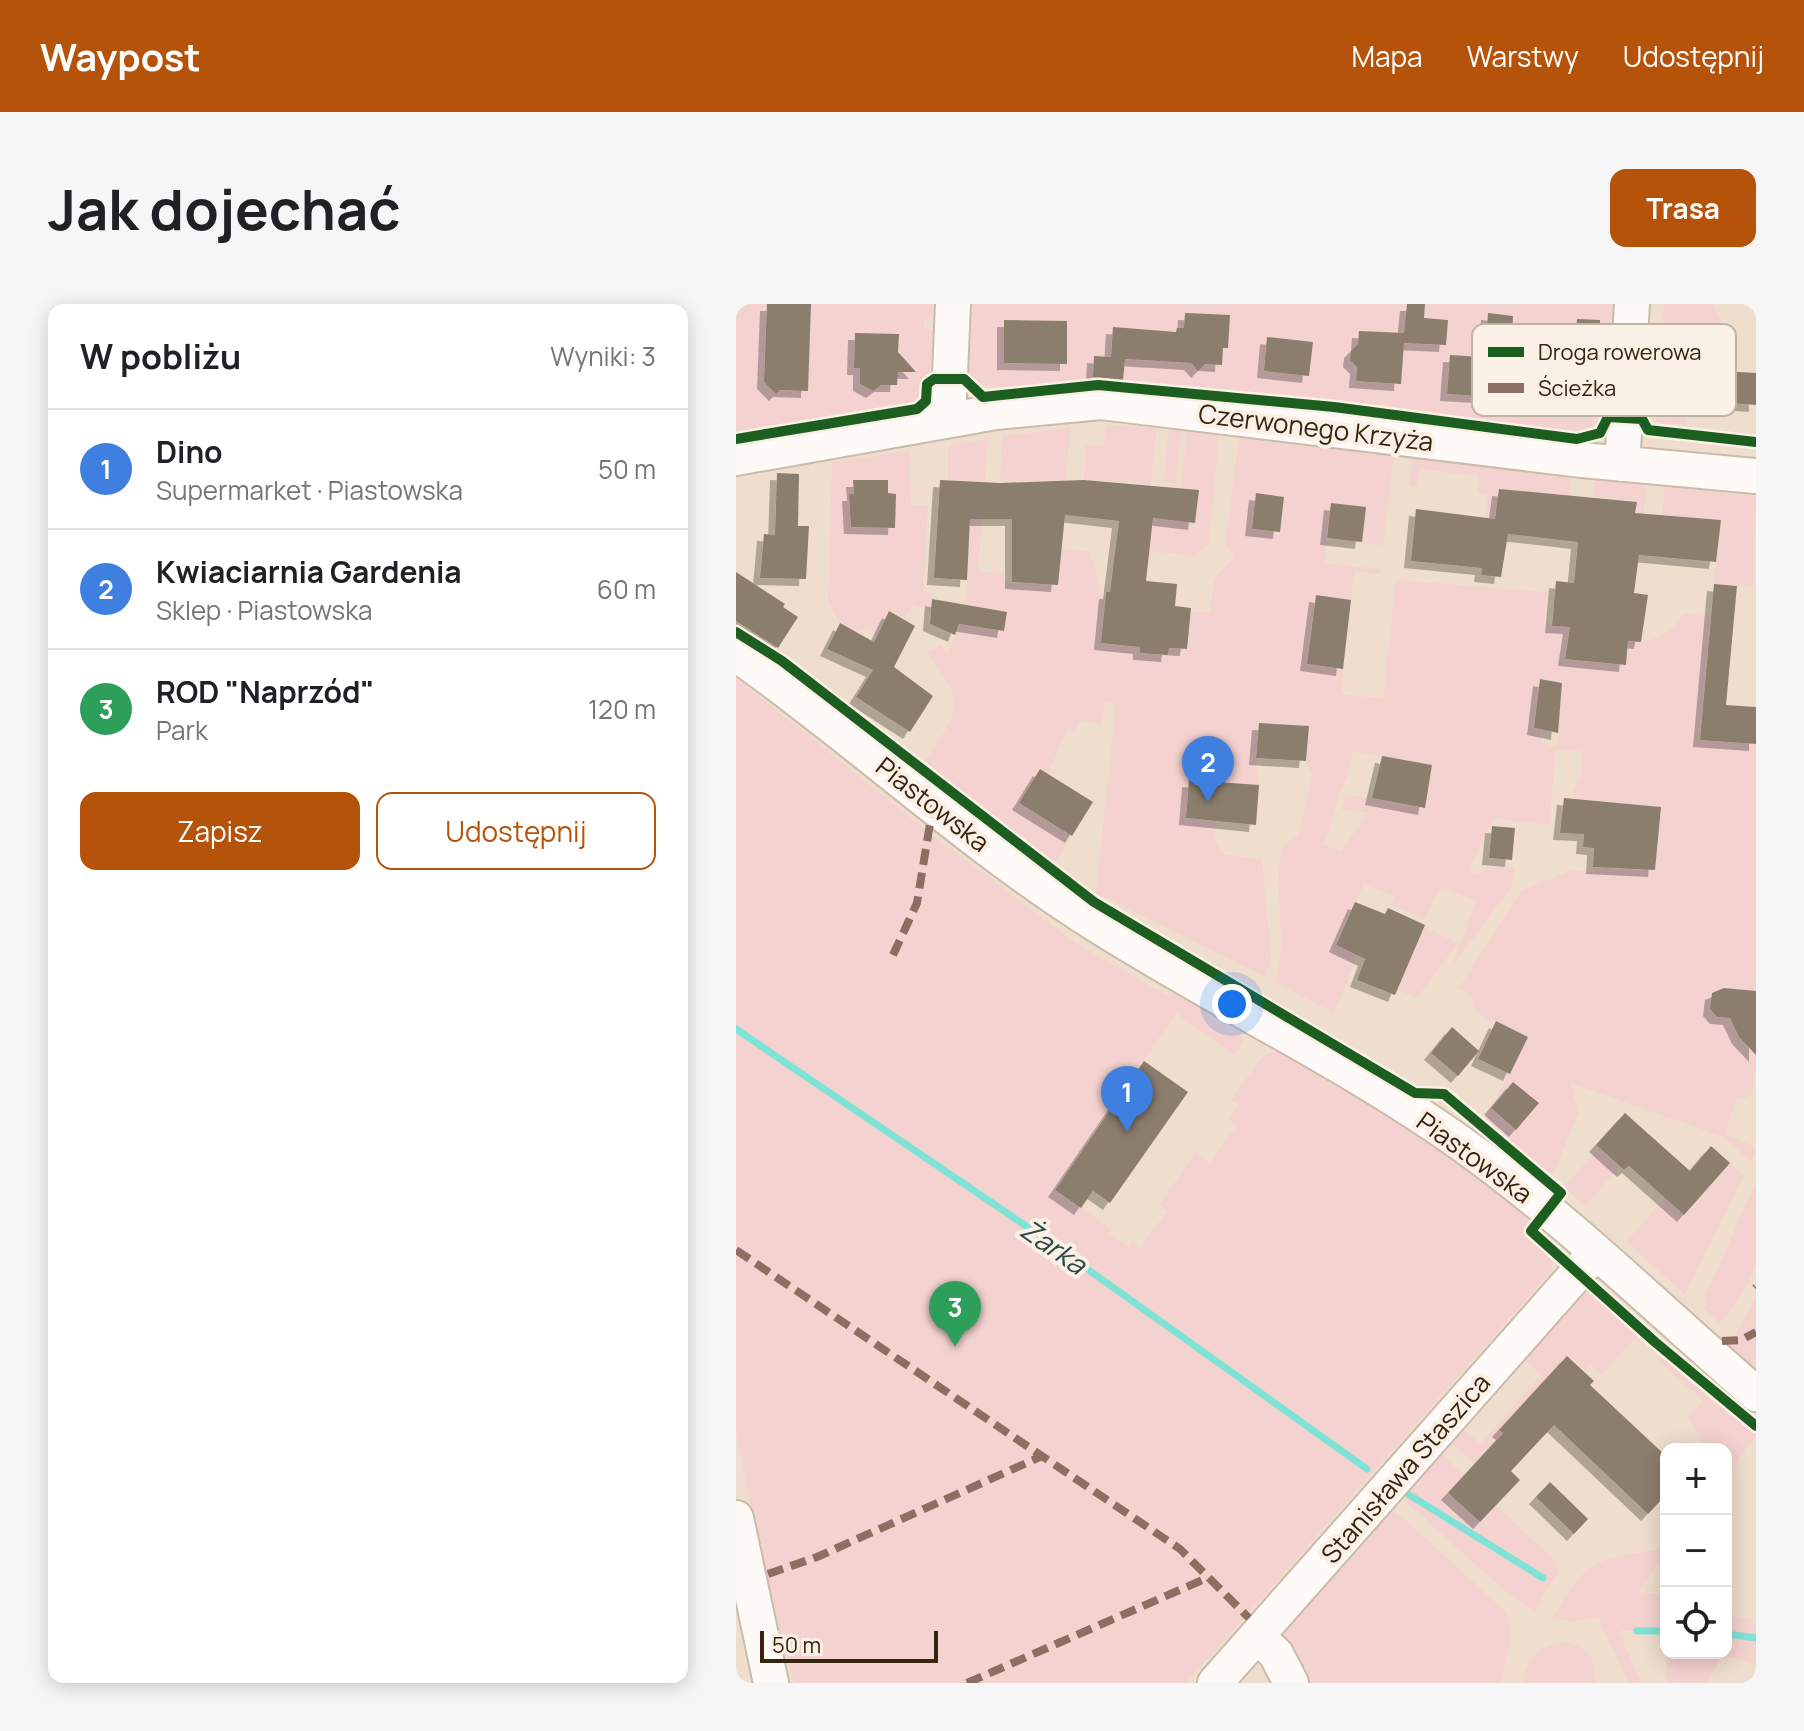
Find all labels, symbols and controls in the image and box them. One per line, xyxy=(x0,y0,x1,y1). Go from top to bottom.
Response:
text: Waypost xyxy=(40,30,201,82)
text: Mapa xyxy=(1351,37,1423,75)
text: Warstwy xyxy=(1467,37,1579,75)
text: Udostępnij xyxy=(1623,37,1764,75)
button: Trasa xyxy=(1610,169,1756,247)
text: Jak dojechać xyxy=(48,170,400,247)
legend xyxy=(1472,324,1736,416)
text: W pobliżu xyxy=(80,333,241,379)
text: Droga rowerowa xyxy=(1538,337,1701,367)
text: Wyniki: 3 xyxy=(550,338,656,374)
text: Ścieżka xyxy=(1538,373,1616,403)
street label: Czerwonego Krzyża xyxy=(1196,395,1436,459)
text: Dino xyxy=(156,431,223,472)
text: 1 xyxy=(100,451,112,487)
text: 50 m xyxy=(598,451,656,487)
text: Supermarket · Piastowska xyxy=(156,472,463,508)
text: Kwiaciarnia Gardenia xyxy=(156,551,462,592)
text: 2 xyxy=(98,571,114,607)
text: 60 m xyxy=(597,571,656,607)
text: Sklep · Piastowska xyxy=(156,592,373,628)
text: ROD "Naprzód" xyxy=(156,671,374,712)
text: 3 xyxy=(98,691,114,727)
text: 120 m xyxy=(588,691,656,727)
text: Park xyxy=(156,712,208,748)
pin: 2 xyxy=(1182,736,1234,802)
street label: Piastowska xyxy=(869,748,997,860)
button: Zapisz xyxy=(80,792,360,870)
button: Udostępnij xyxy=(376,792,656,870)
your location xyxy=(1212,984,1252,1024)
pin: 1 xyxy=(1101,1066,1153,1132)
street label: Piastowska xyxy=(1410,1103,1540,1211)
water label: Żarka xyxy=(1013,1210,1096,1283)
pin: 3 xyxy=(929,1281,981,1347)
street label: Stanisława Staszica xyxy=(1312,1365,1498,1571)
map controls xyxy=(1660,1443,1732,1659)
button: + xyxy=(1660,1443,1732,1515)
button: − xyxy=(1660,1515,1732,1587)
button: locate xyxy=(1660,1587,1732,1659)
scale bar xyxy=(760,1627,938,1663)
text: 50 m xyxy=(772,1630,821,1660)

